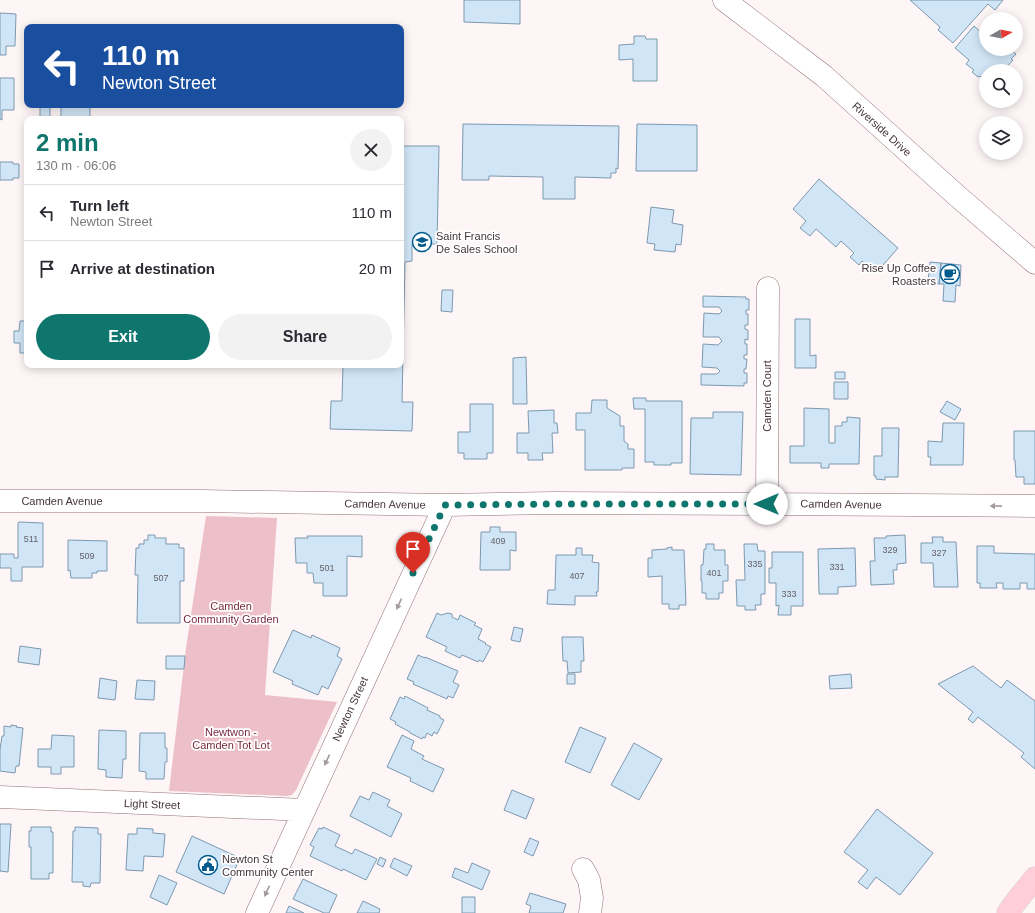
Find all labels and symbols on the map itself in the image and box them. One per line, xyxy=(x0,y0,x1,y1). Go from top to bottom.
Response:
north arrow xyxy=(979,12,1023,56)
street label: Riverside Drive xyxy=(850,100,914,158)
place label: Saint Francis De Sales School xyxy=(436,230,517,255)
school or university icon: Saint Francis De Sales School xyxy=(411,231,433,253)
place label: Rise Up Coffee Roasters xyxy=(862,262,936,287)
cafe icon: Rise Up Coffee Roasters xyxy=(939,263,961,285)
street label: Camden Court xyxy=(761,360,773,432)
position arrow xyxy=(746,483,788,525)
street label: Camden Avenue xyxy=(21,495,103,507)
street label: Camden Avenue xyxy=(344,497,426,511)
street label: Camden Avenue xyxy=(800,497,882,511)
one-way arrow xyxy=(989,503,1002,509)
pin xyxy=(396,532,430,573)
house number: 511 xyxy=(24,534,38,544)
house number: 409 xyxy=(490,536,506,546)
house number: 329 xyxy=(882,545,898,555)
house number: 327 xyxy=(931,548,947,558)
house number: 509 xyxy=(79,551,95,561)
house number: 335 xyxy=(747,559,763,569)
house number: 331 xyxy=(829,562,845,572)
house number: 501 xyxy=(319,563,335,573)
house number: 401 xyxy=(706,568,722,578)
house number: 407 xyxy=(569,571,585,581)
house number: 507 xyxy=(153,573,169,583)
house number: 333 xyxy=(781,589,797,599)
one-way arrow xyxy=(396,598,402,609)
park label: Camden Community Garden xyxy=(183,600,279,625)
street label: Newton Street xyxy=(330,675,370,743)
park label: Newtwon - Camden Tot Lot xyxy=(192,726,270,751)
one-way arrow xyxy=(324,754,330,766)
street label: Light Street xyxy=(124,797,180,811)
place label: Newton St Community Center xyxy=(222,853,314,878)
public building icon: Newton St Community Center xyxy=(197,854,219,876)
one-way arrow xyxy=(264,885,270,897)

